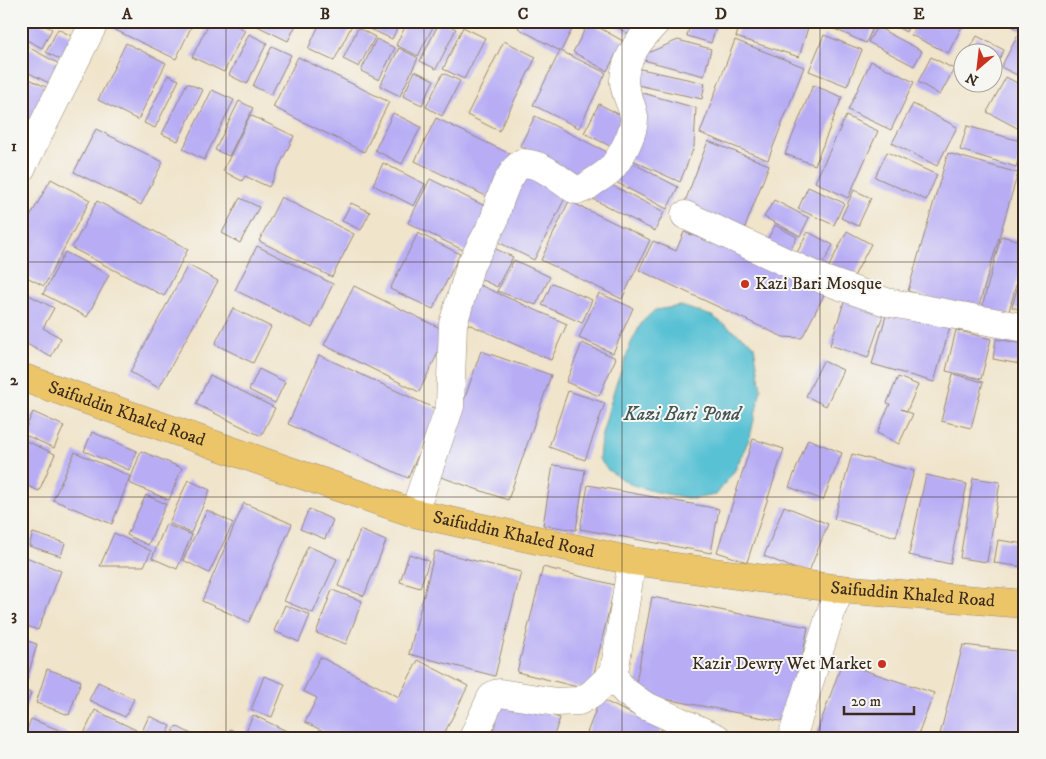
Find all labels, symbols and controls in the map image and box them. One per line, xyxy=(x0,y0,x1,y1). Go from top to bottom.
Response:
text: A xyxy=(121,4,133,24)
text: B xyxy=(320,4,330,24)
text: C xyxy=(518,4,528,24)
text: D xyxy=(715,4,727,24)
text: E xyxy=(913,4,925,24)
north arrow xyxy=(954,42,1004,92)
text: N xyxy=(963,68,982,89)
text: 1 xyxy=(11,136,17,156)
place label: Kazi Bari Mosque xyxy=(755,273,882,295)
marker: Kazi Bari Mosque xyxy=(739,278,751,290)
text: 2 xyxy=(10,370,19,390)
street label: Saifuddin Khaled Road xyxy=(45,376,208,452)
water label: Kazi Bari Pond xyxy=(623,403,743,426)
street label: Saifuddin Khaled Road xyxy=(431,507,597,563)
street label: Saifuddin Khaled Road xyxy=(829,577,996,613)
text: 3 xyxy=(11,605,17,625)
place label: Kazir Dewry Wet Market xyxy=(692,653,872,675)
marker: Kazir Dewry Wet Market xyxy=(876,658,888,670)
scale bar xyxy=(844,684,914,716)
text: 20 m xyxy=(851,692,881,711)

